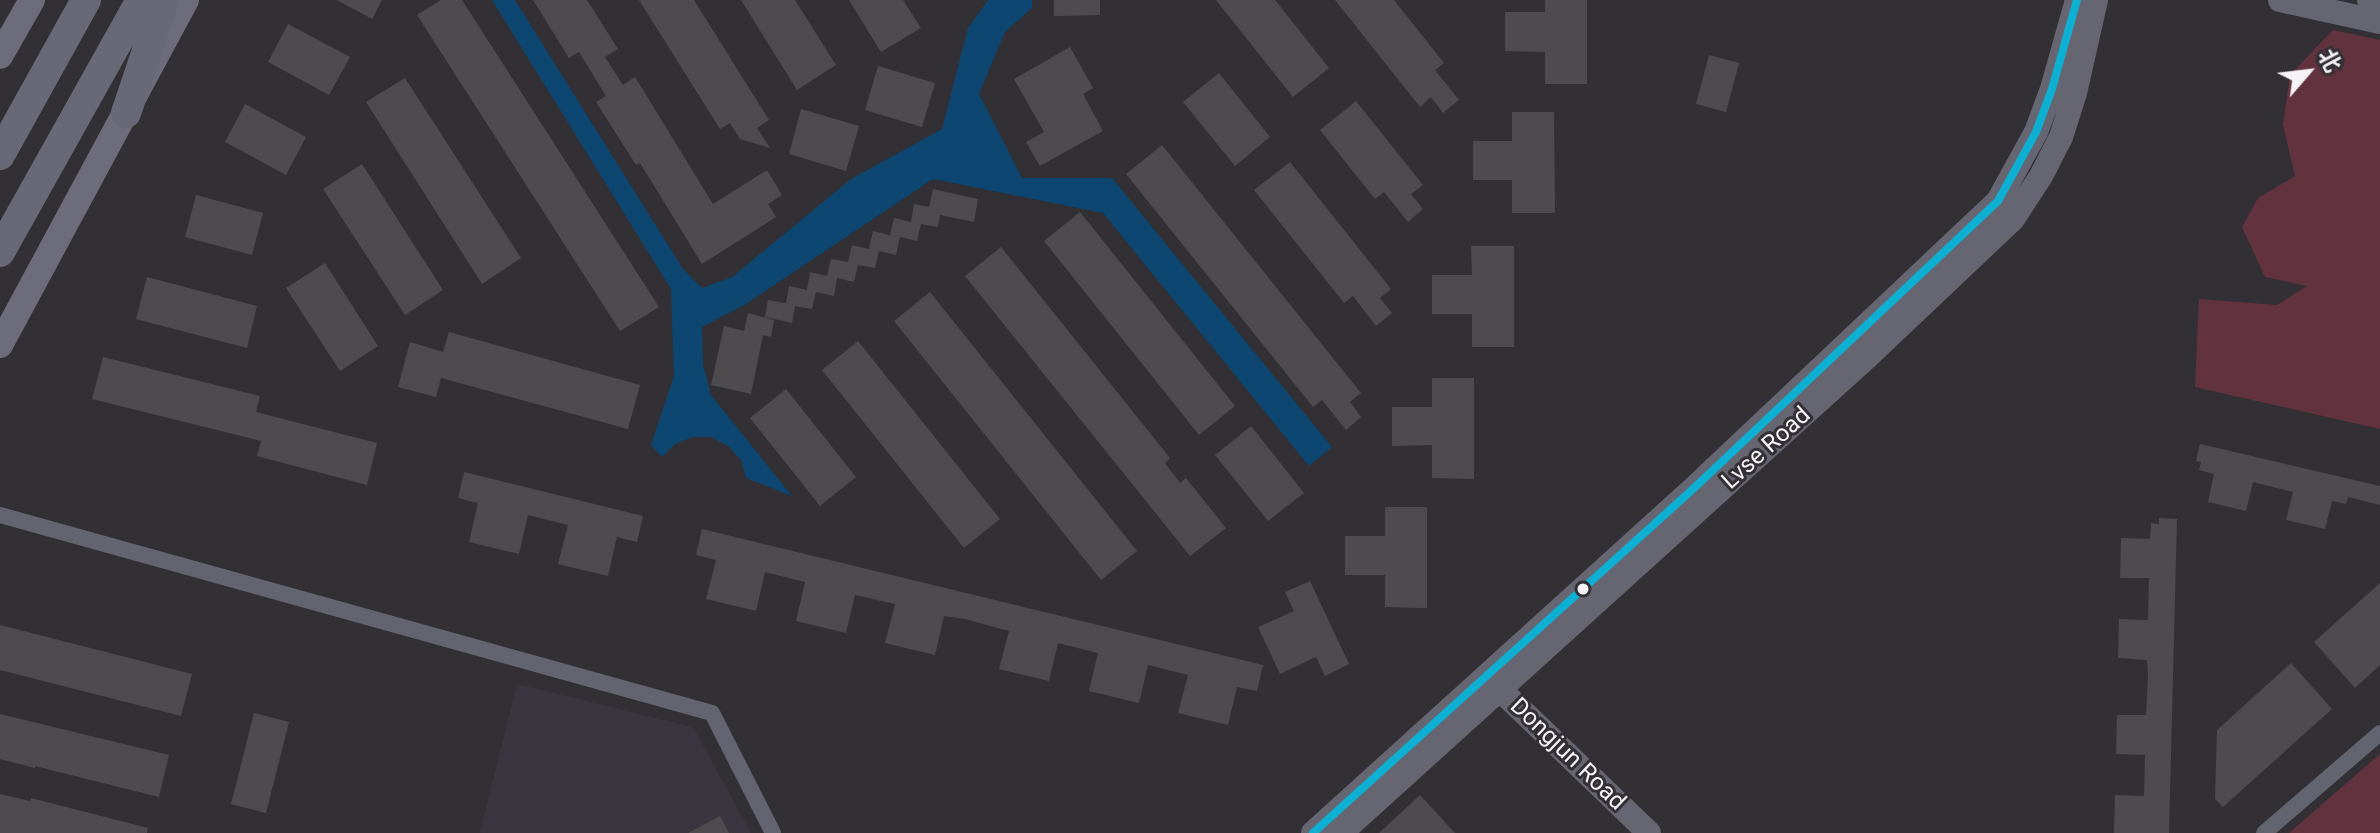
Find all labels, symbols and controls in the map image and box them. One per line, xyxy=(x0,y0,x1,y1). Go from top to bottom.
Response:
north arrow xyxy=(2268,32,2348,112)
text: 北 xyxy=(2313,45,2346,76)
street label: Lvse Road xyxy=(1717,402,1817,496)
unlabelled marker xyxy=(1575,581,1591,597)
street label: Dongjun Road xyxy=(1503,693,1631,817)

